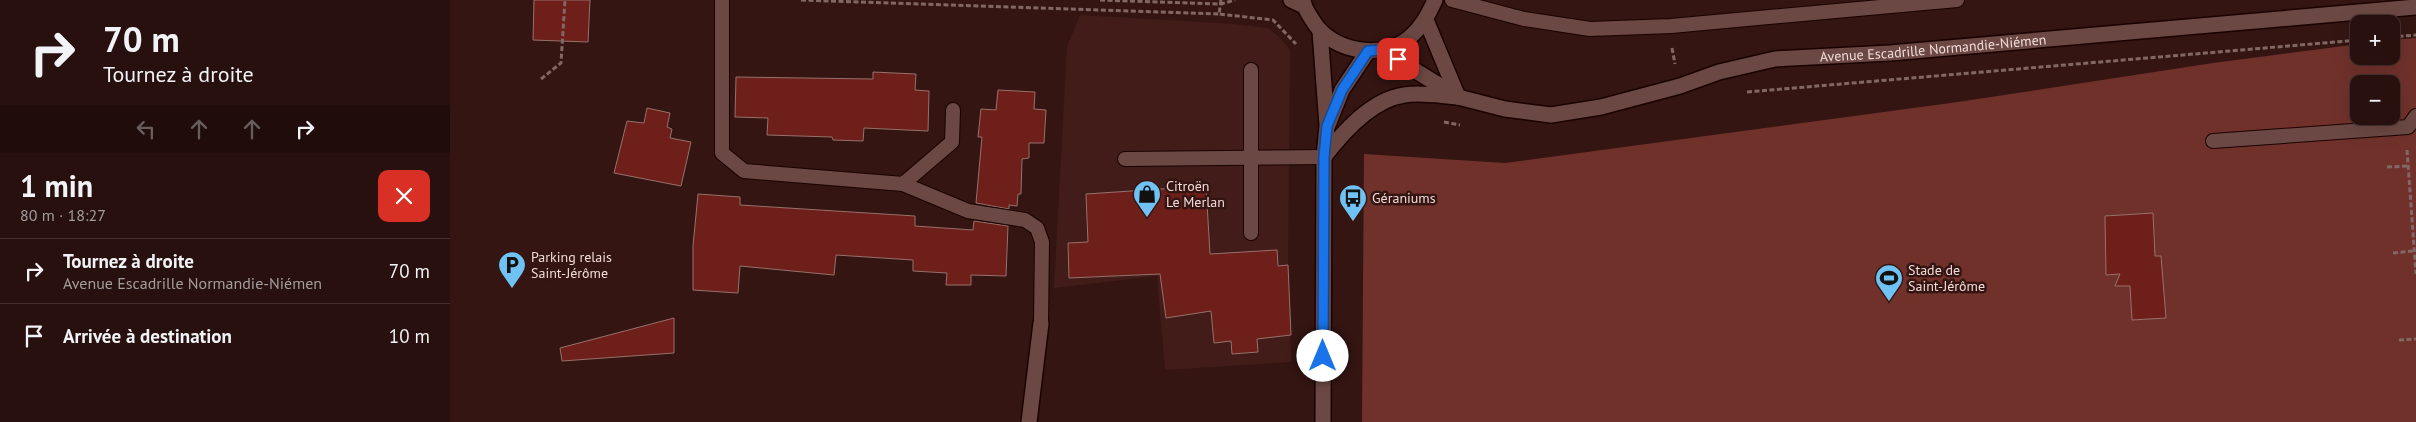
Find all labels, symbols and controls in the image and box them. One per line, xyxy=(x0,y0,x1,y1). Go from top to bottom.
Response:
map controls xyxy=(2350,15,2400,125)
button: + xyxy=(2350,15,2400,65)
text: 70 m xyxy=(103,16,180,62)
icon: right xyxy=(20,20,85,85)
street label: Avenue Escadrille Normandie-Niémen xyxy=(1819,30,2047,66)
pin xyxy=(1377,38,1419,80)
icon: arrive xyxy=(1384,45,1412,73)
text: Tournez à droite xyxy=(103,60,254,88)
button: − xyxy=(2350,75,2400,125)
icon: left xyxy=(132,115,160,143)
icon: ahead xyxy=(185,115,213,143)
icon: ahead xyxy=(238,115,266,143)
icon: right xyxy=(291,115,319,143)
text: 1 min xyxy=(20,166,93,205)
button: close xyxy=(378,170,430,222)
place label: Citroën Le Merlan xyxy=(1166,177,1225,211)
shop icon: Citroën Le Merlan xyxy=(1132,179,1162,218)
bus stop icon: Géraniums xyxy=(1338,183,1368,222)
place label: Géraniums xyxy=(1372,189,1436,207)
text: 80 m · 18:27 xyxy=(20,205,106,225)
place label: Parking relais Saint-Jérôme xyxy=(531,248,612,282)
text: Tournez à droite xyxy=(63,249,194,273)
parking icon: Parking relais Saint-Jérôme xyxy=(497,250,527,289)
icon: right xyxy=(20,257,48,285)
text: 70 m xyxy=(389,259,430,283)
place label: Stade de Saint-Jérôme xyxy=(1908,261,1985,295)
sports icon: Stade de Saint-Jérôme xyxy=(1874,263,1904,302)
text: Avenue Escadrille Normandie-Niémen xyxy=(63,273,322,293)
icon: arrive xyxy=(20,322,48,350)
text: Arrivée à destination xyxy=(63,324,232,348)
text: 10 m xyxy=(389,324,430,348)
position arrow xyxy=(1296,329,1348,381)

